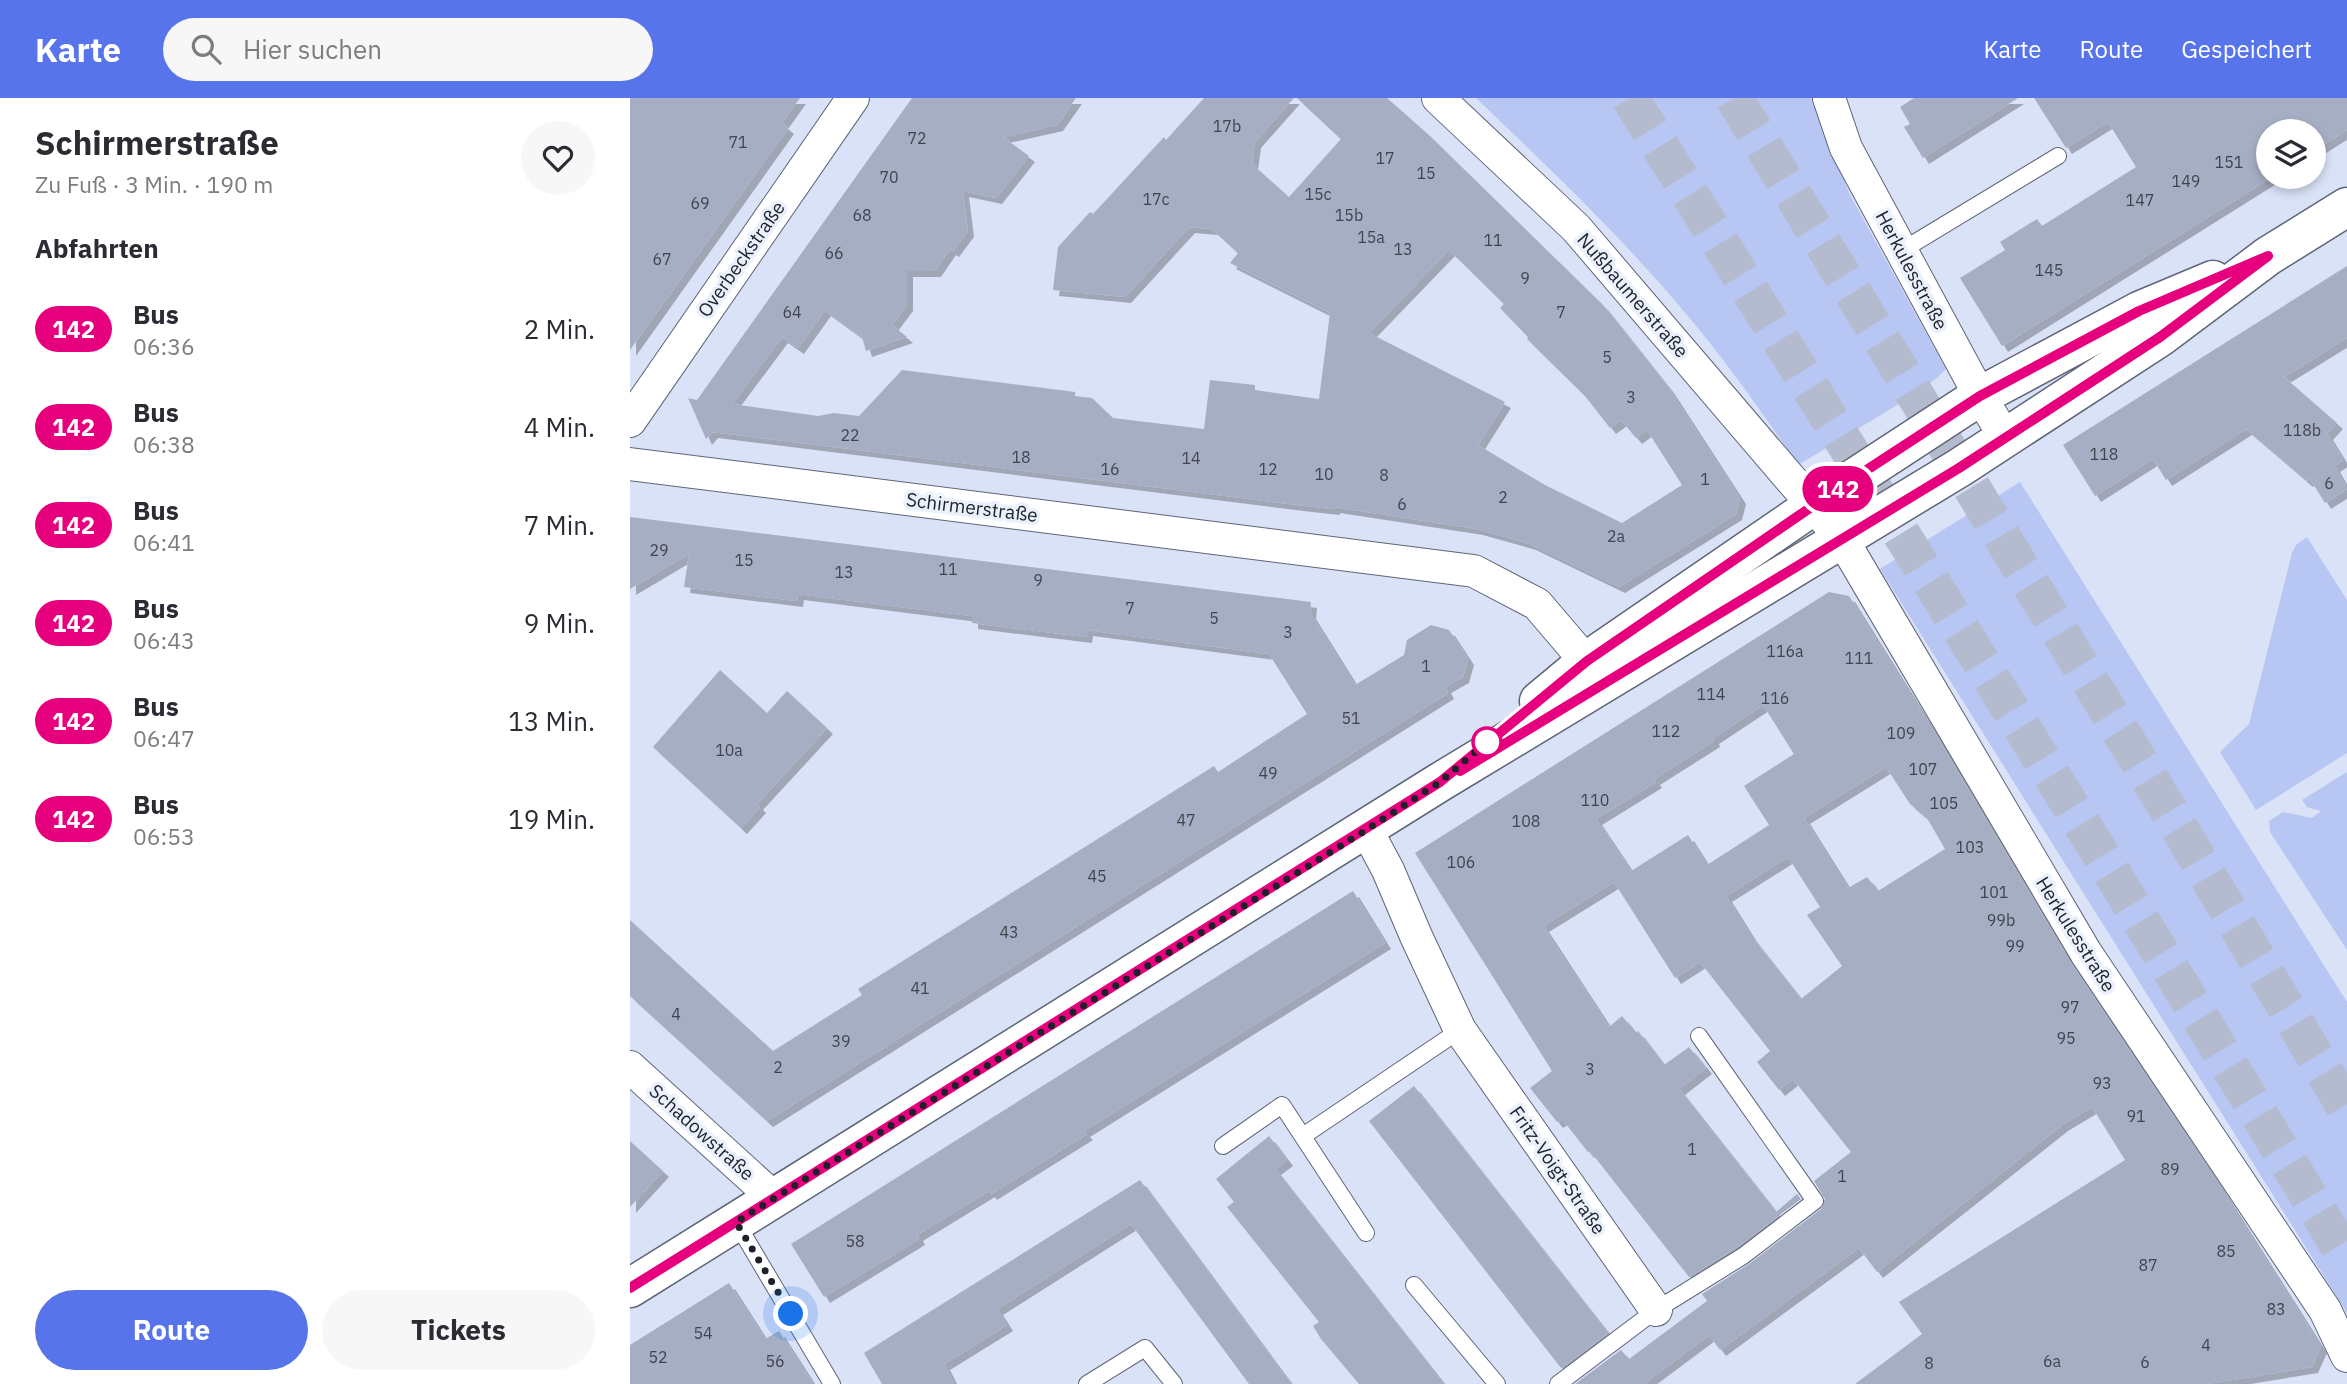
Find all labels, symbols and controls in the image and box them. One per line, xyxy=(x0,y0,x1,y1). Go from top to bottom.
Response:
search box xyxy=(163,18,653,81)
text: Karte xyxy=(35,28,121,71)
icon: search xyxy=(187,30,225,68)
text: Hier suchen xyxy=(243,32,382,66)
text: Karte xyxy=(1983,33,2042,65)
text: Route xyxy=(2080,33,2143,65)
text: Gespeichert xyxy=(2181,33,2312,65)
house number: 17b xyxy=(1213,116,1241,136)
map controls xyxy=(2256,119,2326,189)
button: layers xyxy=(2256,119,2326,189)
text: Schirmerstraße xyxy=(35,121,279,164)
button: heart xyxy=(521,121,595,195)
house number: 72 xyxy=(907,128,927,148)
house number: 71 xyxy=(728,132,748,152)
house number: 17 xyxy=(1375,148,1395,168)
house number: 151 xyxy=(2215,152,2243,172)
house number: 15 xyxy=(1416,163,1436,183)
house number: 70 xyxy=(879,167,899,187)
text: Zu Fuß · 3 Min. · 190 m xyxy=(35,169,273,199)
house number: 149 xyxy=(2172,171,2200,191)
house number: 15c xyxy=(1304,184,1332,204)
house number: 17c xyxy=(1142,189,1170,209)
house number: 147 xyxy=(2126,190,2154,210)
house number: 69 xyxy=(690,193,710,213)
street label: Overbeckstraße xyxy=(692,196,790,322)
house number: 68 xyxy=(852,205,872,225)
house number: 15b xyxy=(1335,205,1363,225)
street label: Herkulesstraße xyxy=(1871,206,1953,334)
house number: 15a xyxy=(1357,227,1385,247)
street label: Nußbaumerstraße xyxy=(1572,228,1694,362)
house number: 11 xyxy=(1483,230,1503,250)
text: Abfahrten xyxy=(35,231,159,265)
house number: 13 xyxy=(1393,239,1413,259)
house number: 66 xyxy=(824,243,844,263)
house number: 67 xyxy=(652,249,672,269)
house number: 145 xyxy=(2035,260,2063,280)
house number: 9 xyxy=(1520,268,1530,288)
text: Bus xyxy=(133,297,179,331)
house number: 64 xyxy=(782,302,802,322)
house number: 7 xyxy=(1556,302,1566,322)
text: 2 Min. xyxy=(524,312,595,346)
text: 142 xyxy=(52,313,95,345)
text: 06:36 xyxy=(133,331,195,361)
house number: 5 xyxy=(1602,347,1612,367)
house number: 3 xyxy=(1626,387,1636,407)
text: Bus xyxy=(133,395,179,429)
text: 4 Min. xyxy=(524,410,595,444)
text: 142 xyxy=(52,411,95,443)
house number: 118b xyxy=(2283,420,2321,440)
house number: 22 xyxy=(840,425,860,445)
text: 06:38 xyxy=(133,429,195,459)
house number: 118 xyxy=(2090,444,2118,464)
house number: 18 xyxy=(1011,447,1031,467)
house number: 14 xyxy=(1181,448,1201,468)
house number: 16 xyxy=(1100,459,1120,479)
house number: 12 xyxy=(1258,459,1278,479)
house number: 10 xyxy=(1314,464,1334,484)
house number: 8 xyxy=(1379,465,1389,485)
line badge: 142 xyxy=(1798,466,1878,512)
house number: 1 xyxy=(1700,469,1710,489)
text: 142 xyxy=(1816,473,1860,505)
house number: 6 xyxy=(2324,473,2334,493)
street label: Schirmerstraße xyxy=(905,487,1039,527)
house number: 2 xyxy=(1498,487,1508,507)
text: Bus xyxy=(133,493,179,527)
house number: 6 xyxy=(1397,494,1407,514)
text: 7 Min. xyxy=(524,508,595,542)
text: 142 xyxy=(52,509,95,541)
house number: 2a xyxy=(1607,526,1626,546)
text: 06:41 xyxy=(133,527,195,557)
house number: 29 xyxy=(649,540,669,560)
house number: 15 xyxy=(734,550,754,570)
house number: 11 xyxy=(938,559,958,579)
house number: 13 xyxy=(834,562,854,582)
house number: 9 xyxy=(1033,570,1043,590)
text: Bus xyxy=(133,591,179,625)
house number: 7 xyxy=(1125,598,1135,618)
text: 9 Min. xyxy=(524,606,595,640)
text: 142 xyxy=(52,607,95,639)
house number: 5 xyxy=(1209,608,1219,628)
house number: 3 xyxy=(1283,622,1293,642)
text: 06:43 xyxy=(133,625,195,655)
house number: 116a xyxy=(1766,641,1804,661)
house number: 111 xyxy=(1845,648,1873,668)
house number: 1 xyxy=(1421,656,1431,676)
house number: 114 xyxy=(1697,684,1725,704)
house number: 116 xyxy=(1761,688,1789,708)
text: Bus xyxy=(133,689,179,723)
text: 13 Min. xyxy=(508,704,595,738)
text: 142 xyxy=(52,705,95,737)
house number: 51 xyxy=(1341,708,1361,728)
house number: 112 xyxy=(1652,721,1680,741)
text: 06:47 xyxy=(133,723,195,753)
house number: 109 xyxy=(1887,723,1915,743)
unlabelled marker xyxy=(1472,727,1502,757)
house number: 10a xyxy=(715,740,743,760)
house number: 107 xyxy=(1909,759,1937,779)
house number: 49 xyxy=(1258,763,1278,783)
text: Bus xyxy=(133,787,179,821)
house number: 110 xyxy=(1581,790,1609,810)
house number: 105 xyxy=(1930,793,1958,813)
text: 19 Min. xyxy=(508,802,595,836)
text: 142 xyxy=(52,803,95,835)
house number: 47 xyxy=(1176,810,1196,830)
house number: 108 xyxy=(1512,811,1540,831)
text: 06:53 xyxy=(133,821,195,851)
house number: 103 xyxy=(1956,837,1984,857)
house number: 106 xyxy=(1447,852,1475,872)
house number: 45 xyxy=(1087,866,1107,886)
street label: Herkulesstraße xyxy=(2031,872,2121,996)
house number: 101 xyxy=(1980,882,2008,902)
house number: 99b xyxy=(1987,910,2015,930)
house number: 43 xyxy=(999,922,1019,942)
house number: 99 xyxy=(2005,936,2025,956)
house number: 41 xyxy=(910,978,930,998)
house number: 97 xyxy=(2060,997,2080,1017)
house number: 4 xyxy=(671,1004,681,1024)
house number: 95 xyxy=(2056,1028,2076,1048)
house number: 39 xyxy=(831,1031,851,1051)
house number: 2 xyxy=(773,1057,783,1077)
house number: 3 xyxy=(1585,1059,1595,1079)
house number: 93 xyxy=(2092,1073,2112,1093)
street label: Schadowstraße xyxy=(645,1079,759,1185)
street label: Fritz-Voigt-Straße xyxy=(1505,1101,1611,1239)
house number: 91 xyxy=(2126,1106,2146,1126)
house number: 1 xyxy=(1687,1139,1697,1159)
house number: 89 xyxy=(2160,1159,2180,1179)
house number: 1 xyxy=(1837,1166,1847,1186)
house number: 58 xyxy=(845,1231,865,1251)
house number: 85 xyxy=(2216,1241,2236,1261)
house number: 87 xyxy=(2138,1255,2158,1275)
button: Route xyxy=(35,1290,308,1370)
button: Tickets xyxy=(322,1290,595,1370)
your location xyxy=(773,1296,808,1331)
house number: 83 xyxy=(2266,1299,2286,1319)
house number: 54 xyxy=(693,1323,713,1343)
house number: 4 xyxy=(2201,1335,2211,1355)
house number: 52 xyxy=(648,1347,668,1367)
house number: 56 xyxy=(765,1351,785,1371)
house number: 6a xyxy=(2043,1351,2062,1371)
house number: 6 xyxy=(2140,1352,2150,1372)
house number: 8 xyxy=(1924,1353,1934,1373)

